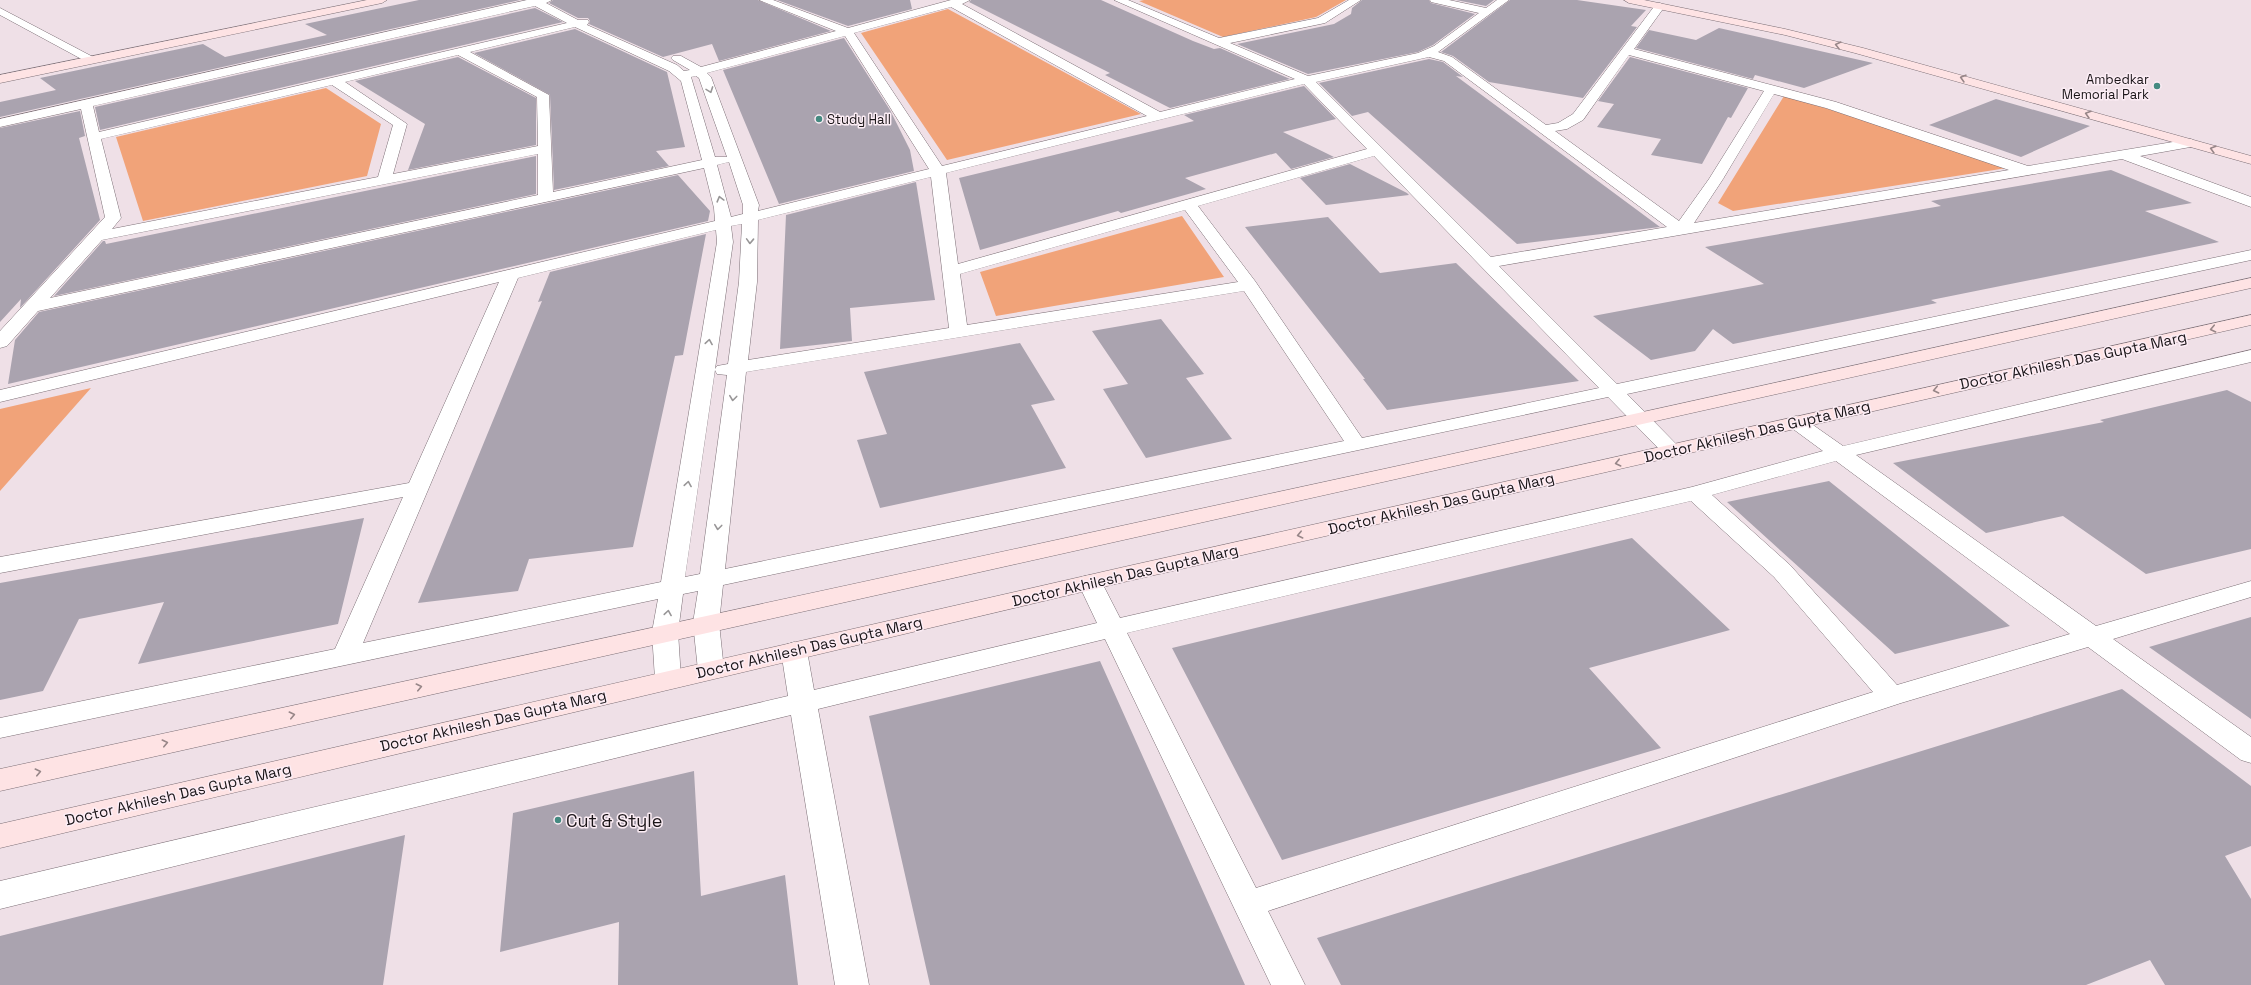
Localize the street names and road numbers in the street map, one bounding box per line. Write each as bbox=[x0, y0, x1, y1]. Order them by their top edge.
street label: Doctor Akhilesh Das Gupta Marg bbox=[1958, 327, 2188, 393]
street label: Doctor Akhilesh Das Gupta Marg bbox=[1642, 396, 1872, 466]
street label: Doctor Akhilesh Das Gupta Marg bbox=[1326, 468, 1556, 538]
street label: Doctor Akhilesh Das Gupta Marg bbox=[1010, 540, 1240, 610]
street label: Doctor Akhilesh Das Gupta Marg bbox=[694, 612, 924, 682]
street label: Doctor Akhilesh Das Gupta Marg bbox=[378, 685, 608, 755]
street label: Doctor Akhilesh Das Gupta Marg bbox=[63, 759, 293, 829]

